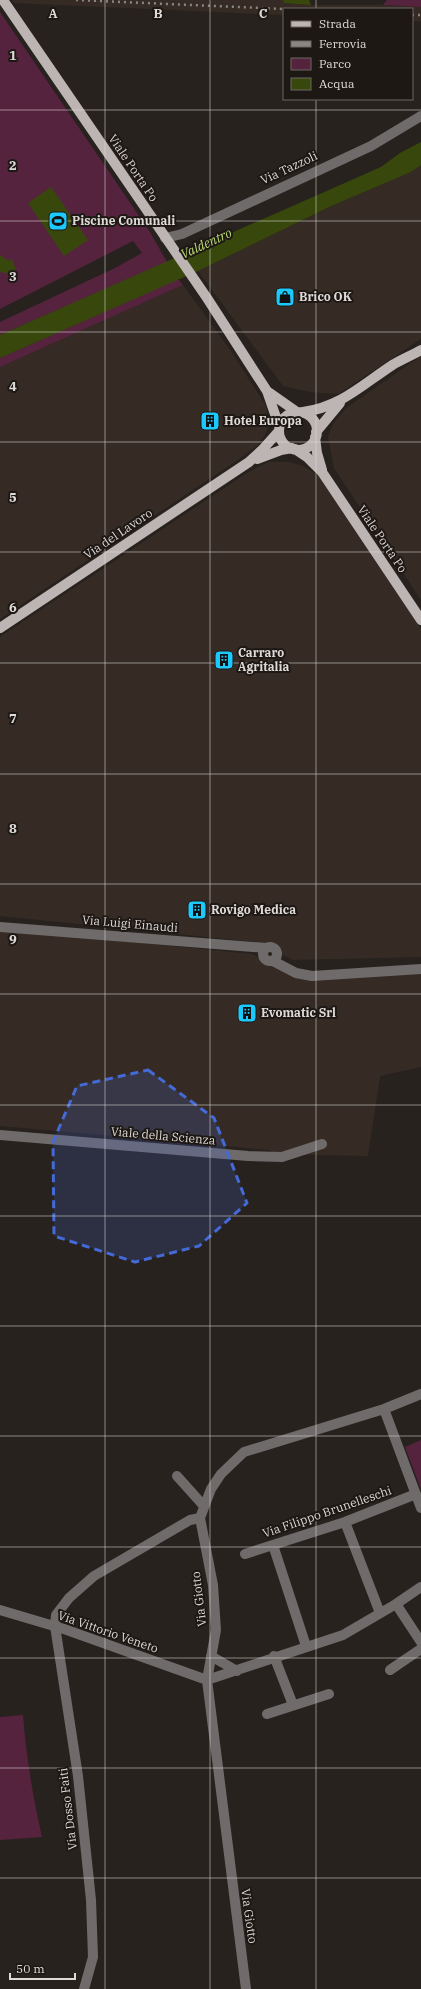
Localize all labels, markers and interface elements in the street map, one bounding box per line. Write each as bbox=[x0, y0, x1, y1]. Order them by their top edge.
text: A bbox=[48, 5, 58, 22]
text: B bbox=[153, 5, 163, 22]
text: C bbox=[259, 5, 268, 22]
legend bbox=[283, 8, 413, 100]
text: Strada bbox=[319, 16, 356, 31]
text: Ferrovia bbox=[319, 36, 367, 51]
text: 1 bbox=[9, 47, 17, 64]
text: Parco bbox=[319, 56, 351, 71]
text: Acqua bbox=[319, 76, 355, 91]
street label: Viale Porta Po bbox=[105, 131, 162, 204]
street label: Via Tazzoli bbox=[258, 148, 320, 187]
text: 2 bbox=[9, 157, 17, 174]
sports icon: Piscine Comunali bbox=[47, 210, 69, 232]
place label: Piscine Comunali bbox=[72, 213, 175, 228]
water label: Valdentro bbox=[178, 224, 235, 263]
text: 3 bbox=[9, 268, 17, 285]
shop icon: Brico OK bbox=[274, 286, 296, 308]
place label: Brico OK bbox=[299, 289, 353, 304]
text: 4 bbox=[9, 378, 17, 395]
building icon: Hotel Europa bbox=[199, 410, 221, 432]
place label: Hotel Europa bbox=[224, 413, 302, 428]
text: 5 bbox=[9, 489, 17, 506]
street label: Viale Porta Po bbox=[354, 502, 411, 575]
street label: Via del Lavoro bbox=[81, 505, 155, 562]
text: 6 bbox=[9, 599, 17, 616]
place label: Carraro Agritalia bbox=[238, 645, 290, 674]
building icon: Carraro Agritalia bbox=[213, 649, 235, 671]
text: 7 bbox=[9, 710, 17, 727]
text: 8 bbox=[9, 820, 17, 837]
building icon: Rovigo Medica bbox=[186, 899, 208, 921]
place label: Rovigo Medica bbox=[211, 902, 296, 917]
street label: Via Luigi Einaudi bbox=[81, 912, 179, 935]
text: 9 bbox=[9, 931, 17, 948]
building icon: Evomatic Srl bbox=[236, 1002, 258, 1024]
place label: Evomatic Srl bbox=[261, 1005, 336, 1020]
street label: Viale della Scienza bbox=[110, 1123, 216, 1148]
street label: Via Filippo Brunelleschi bbox=[260, 1482, 394, 1541]
street label: Via Giotto bbox=[188, 1571, 209, 1627]
street label: Via Vittorio Veneto bbox=[56, 1607, 160, 1656]
street label: Via Dosso Faiti bbox=[55, 1767, 80, 1851]
street label: Via Giotto bbox=[238, 1888, 261, 1945]
scale bar bbox=[10, 1955, 75, 1981]
text: 50 m bbox=[16, 1961, 45, 1976]

